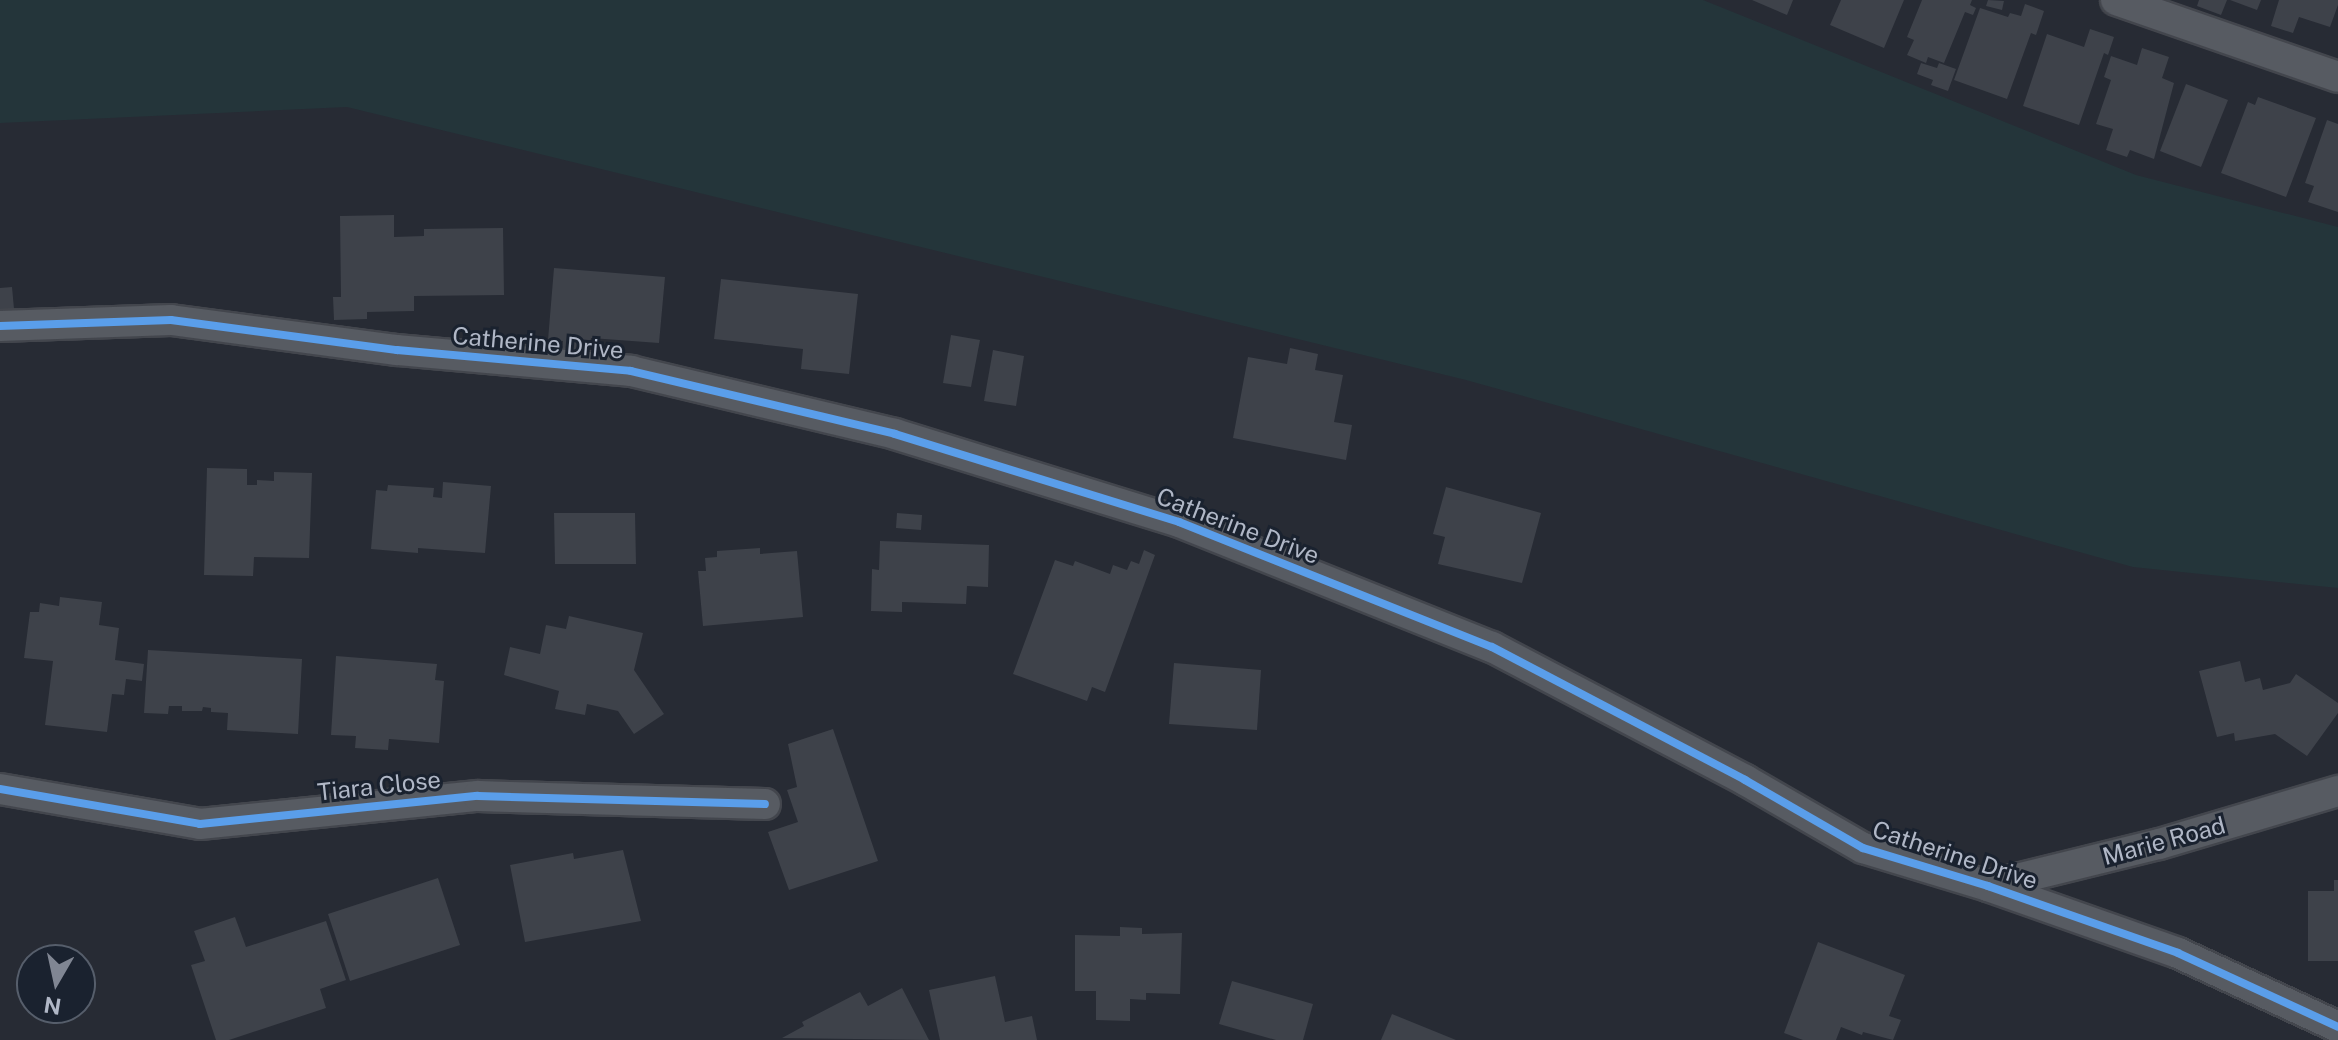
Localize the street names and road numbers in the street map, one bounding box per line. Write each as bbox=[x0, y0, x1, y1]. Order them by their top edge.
street label: Catherine Drive bbox=[451, 321, 625, 365]
street label: Catherine Drive bbox=[1153, 482, 1323, 570]
street label: Tiara Close bbox=[316, 765, 442, 807]
street label: Marie Road bbox=[2099, 811, 2229, 871]
street label: Catherine Drive bbox=[1869, 815, 2041, 895]

